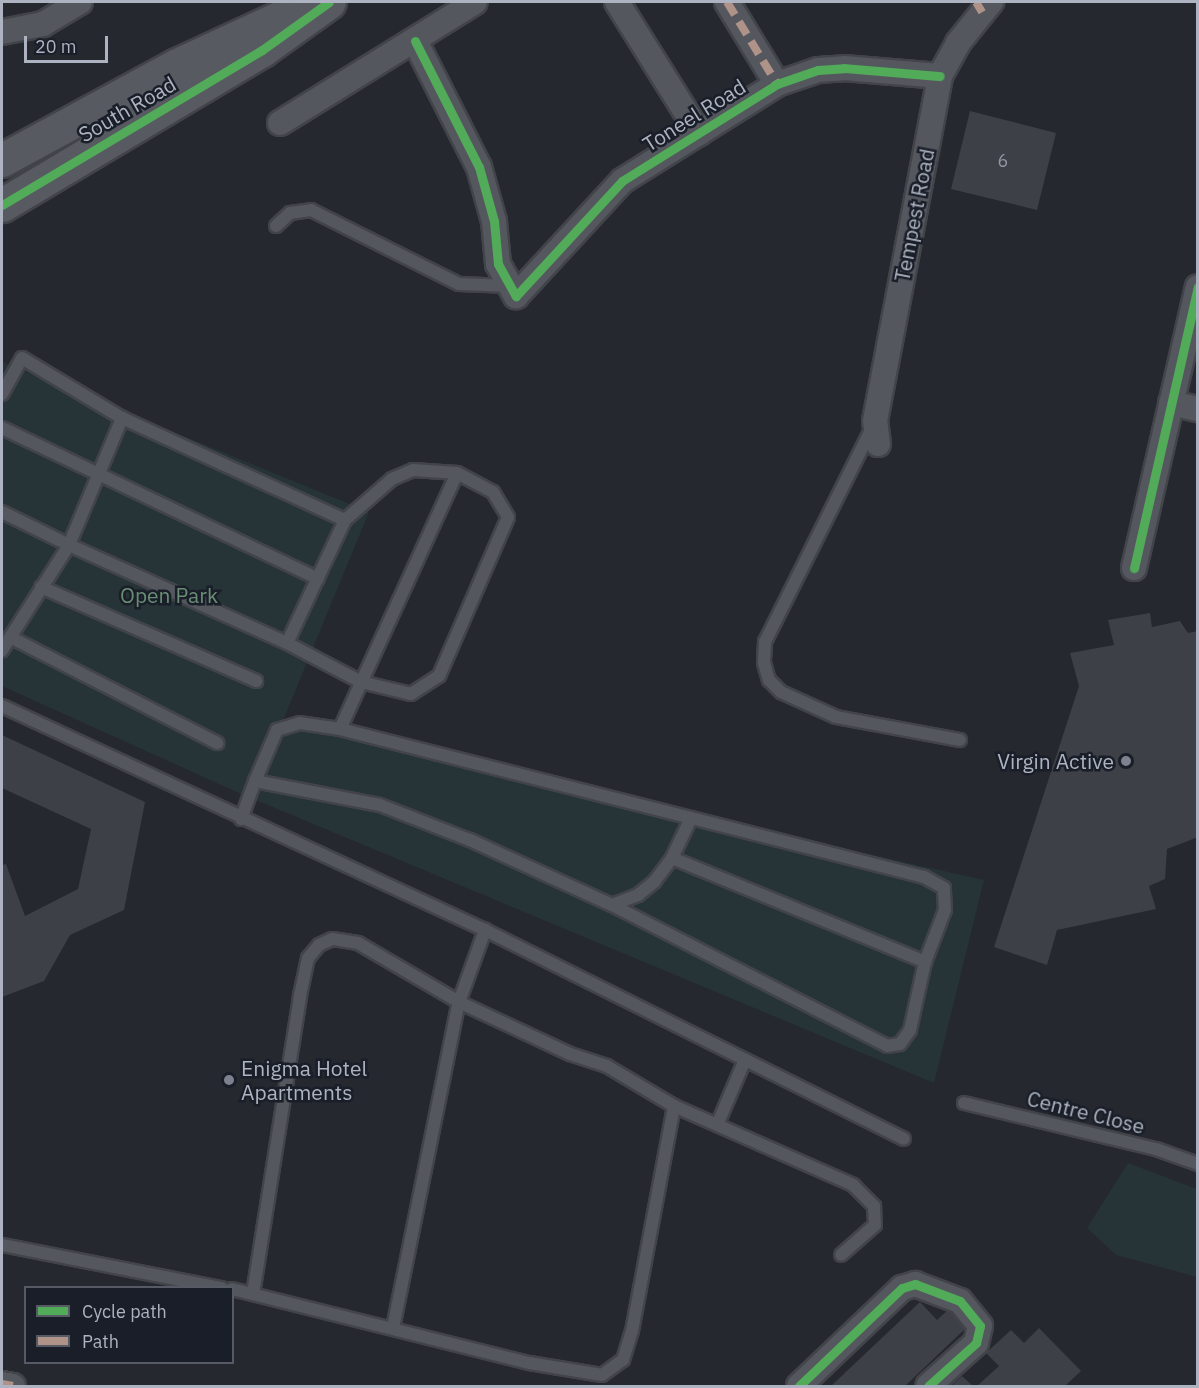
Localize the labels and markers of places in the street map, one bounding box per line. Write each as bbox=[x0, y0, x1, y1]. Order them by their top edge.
place label: Virgin Active bbox=[997, 748, 1114, 774]
marker: Virgin Active bbox=[1119, 754, 1133, 768]
place label: Enigma Hotel Apartments bbox=[241, 1055, 367, 1105]
marker: Enigma Hotel Apartments bbox=[222, 1073, 236, 1087]

